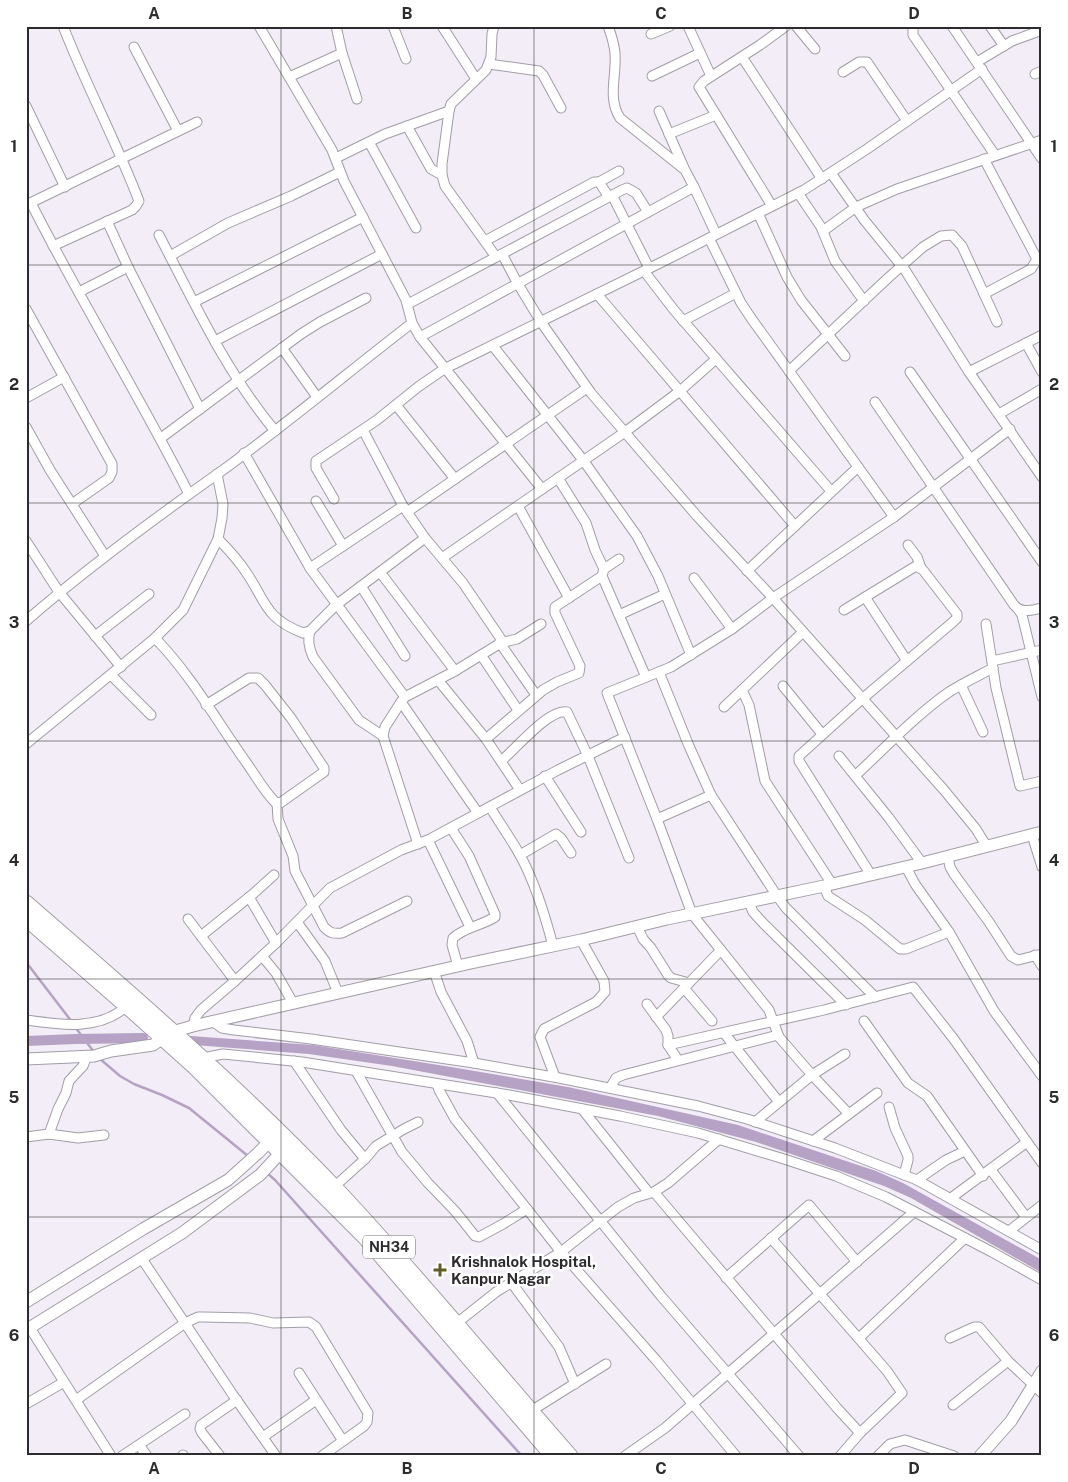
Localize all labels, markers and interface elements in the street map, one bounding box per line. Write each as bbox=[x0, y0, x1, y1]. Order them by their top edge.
text: A bbox=[148, 4, 160, 23]
text: B bbox=[402, 4, 413, 23]
text: C bbox=[655, 4, 667, 23]
text: D bbox=[908, 4, 920, 23]
text: 1 bbox=[11, 137, 17, 156]
text: 1 bbox=[1051, 137, 1057, 156]
text: 2 bbox=[9, 375, 19, 394]
text: 2 bbox=[1049, 375, 1059, 394]
text: 3 bbox=[9, 613, 19, 632]
text: 3 bbox=[1049, 613, 1059, 632]
text: 4 bbox=[9, 851, 20, 870]
text: 4 bbox=[1049, 851, 1060, 870]
text: 5 bbox=[9, 1088, 20, 1107]
text: 5 bbox=[1049, 1088, 1060, 1107]
road number: NH34 bbox=[363, 1236, 415, 1258]
place label: Krishnalok Hospital, Kanpur Nagar bbox=[451, 1253, 596, 1287]
marker: Krishnalok Hospital, Kanpur Nagar bbox=[433, 1263, 447, 1277]
text: 6 bbox=[9, 1326, 19, 1345]
text: 6 bbox=[1049, 1326, 1059, 1345]
text: A bbox=[148, 1459, 160, 1478]
text: B bbox=[402, 1459, 413, 1478]
text: C bbox=[655, 1459, 667, 1478]
text: D bbox=[908, 1459, 920, 1478]

